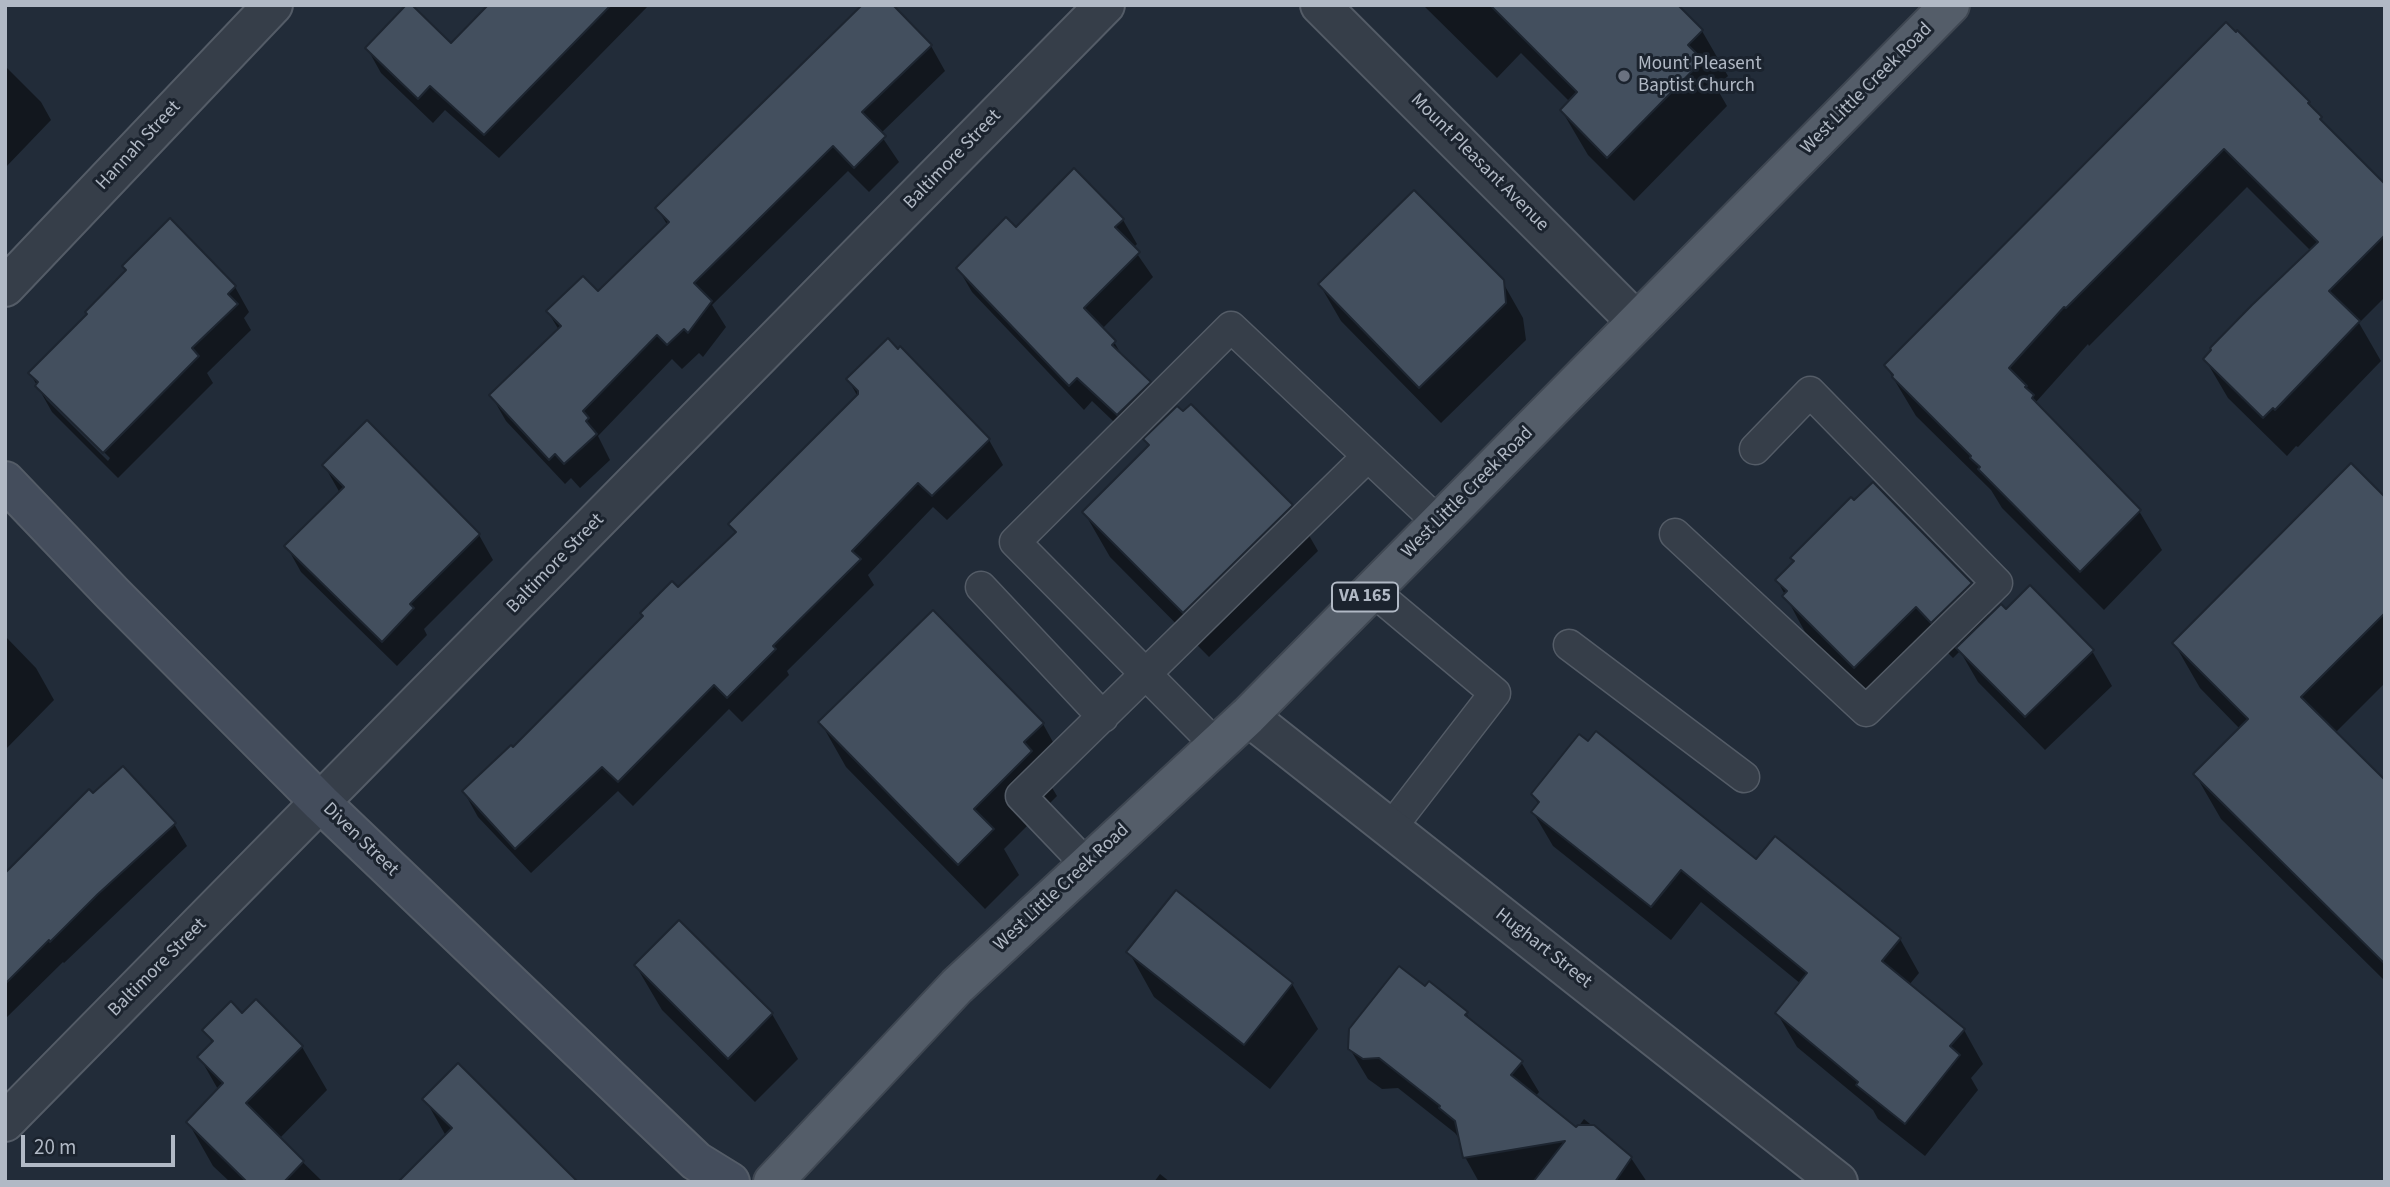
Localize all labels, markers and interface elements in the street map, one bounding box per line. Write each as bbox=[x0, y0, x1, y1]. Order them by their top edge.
street label: West Little Creek Road bbox=[1796, 18, 1938, 160]
place label: Mount Pleasent Baptist Church bbox=[1638, 54, 1762, 98]
marker: Mount Pleasent Baptist Church bbox=[1616, 68, 1632, 84]
street label: Mount Pleasant Avenue bbox=[1405, 89, 1553, 237]
street label: Hannah Street bbox=[92, 97, 186, 195]
street label: Baltimore Street bbox=[900, 105, 1006, 215]
street label: West Little Creek Road bbox=[1397, 422, 1539, 564]
street label: Baltimore Street bbox=[503, 509, 609, 619]
road number: VA 165 bbox=[1332, 582, 1398, 612]
street label: Diven Street bbox=[317, 798, 403, 882]
street label: West Little Creek Road bbox=[990, 819, 1134, 957]
street label: Hughart Street bbox=[1490, 904, 1596, 994]
street label: Baltimore Street bbox=[104, 914, 212, 1022]
scale bar bbox=[24, 1120, 178, 1164]
text: 20 m bbox=[34, 1132, 76, 1162]

